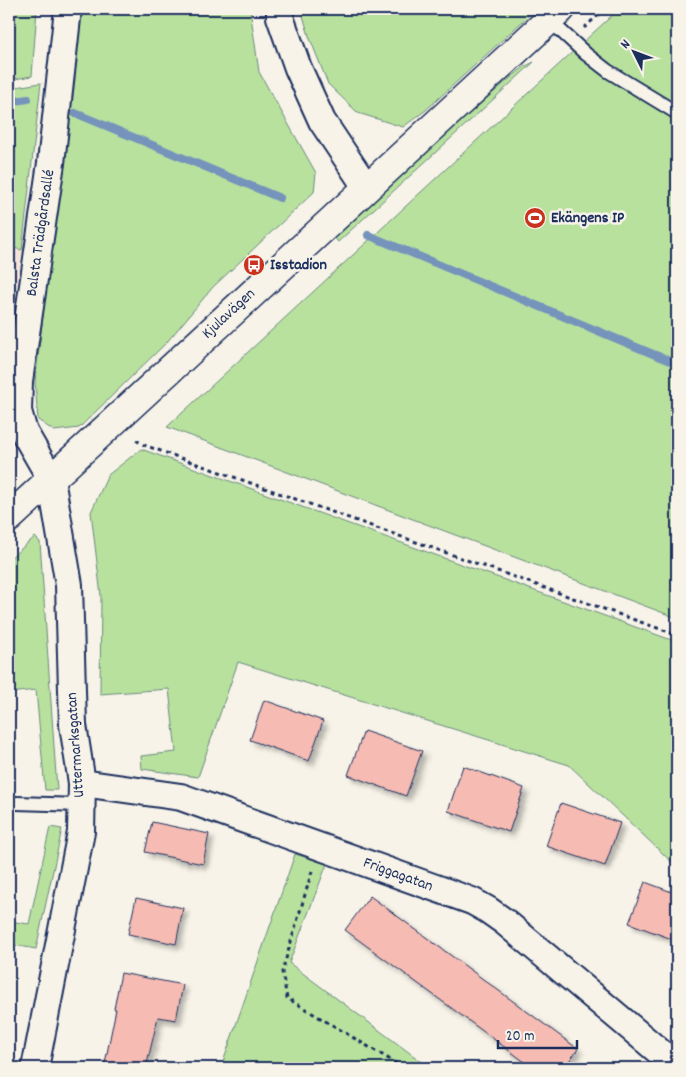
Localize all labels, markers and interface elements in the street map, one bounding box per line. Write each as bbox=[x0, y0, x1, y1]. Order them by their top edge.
north arrow bbox=[608, 28, 658, 78]
text: N bbox=[616, 35, 636, 54]
street label: Balsta Trädgårdsallé bbox=[21, 168, 61, 298]
sports icon: Ekängens IP bbox=[523, 206, 547, 230]
place label: Ekängens IP bbox=[551, 207, 625, 230]
bus stop icon: Isstadion bbox=[242, 253, 266, 277]
place label: Isstadion bbox=[270, 254, 327, 277]
street label: Kjulavägen bbox=[197, 283, 261, 345]
street label: Uttermarksgatan bbox=[61, 692, 91, 798]
street label: Friggagatan bbox=[360, 852, 436, 898]
scale bar bbox=[498, 1017, 577, 1049]
text: 20 m bbox=[506, 1026, 534, 1048]

